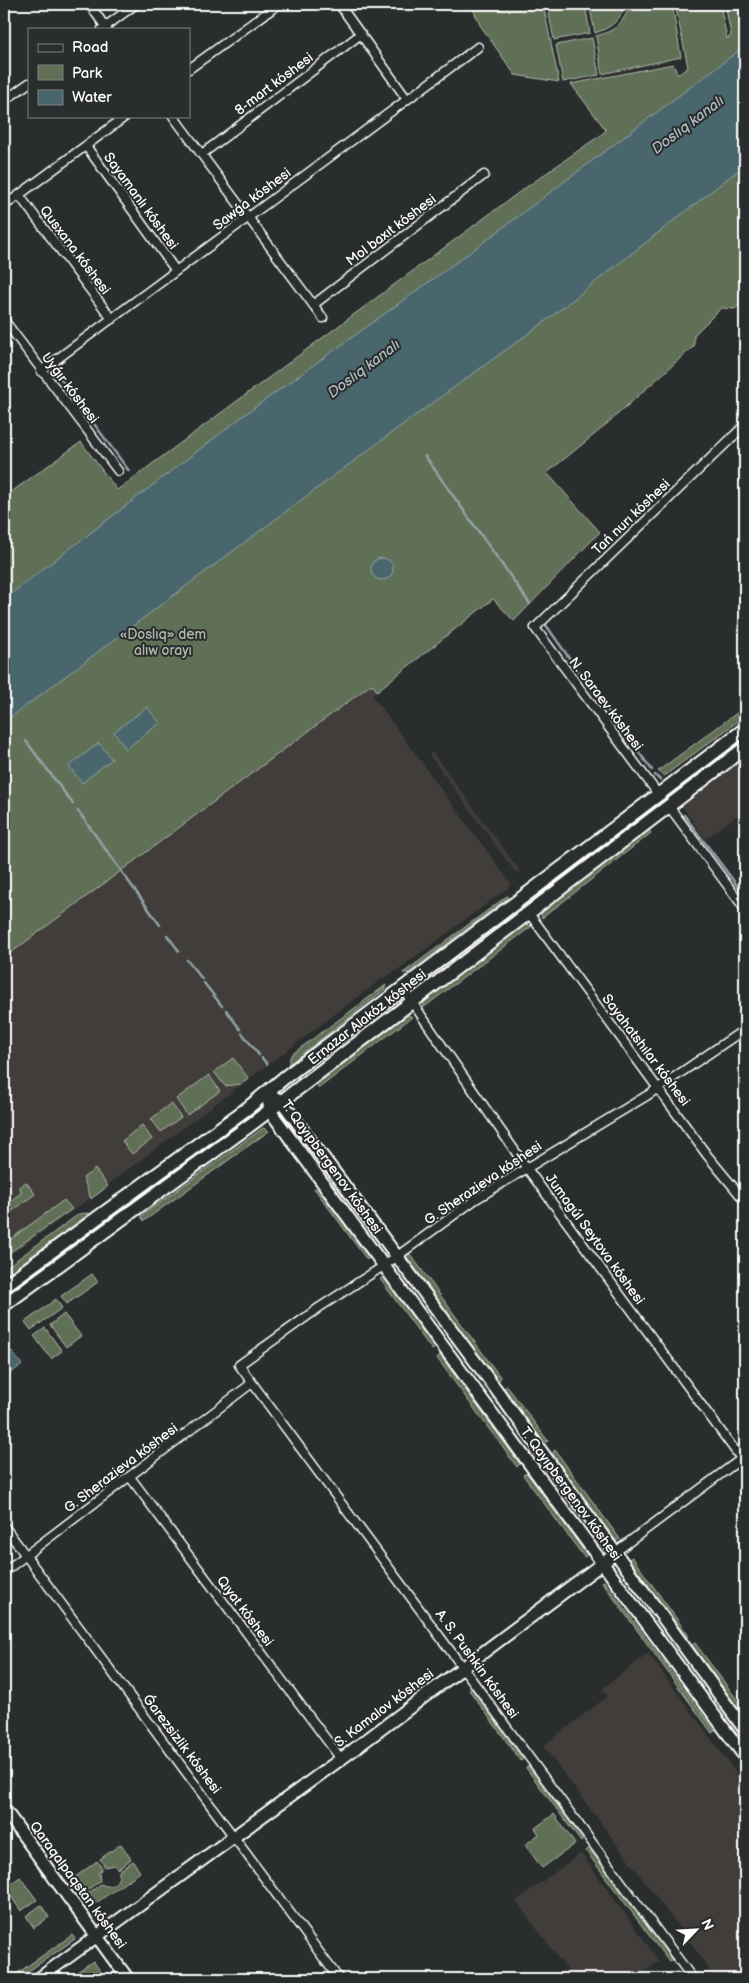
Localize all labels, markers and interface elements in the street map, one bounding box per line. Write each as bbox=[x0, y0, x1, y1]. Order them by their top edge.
legend bbox=[28, 28, 190, 118]
text: Road bbox=[72, 38, 108, 57]
street label: 8-mart kóshesi bbox=[231, 49, 317, 119]
text: Park bbox=[72, 64, 103, 83]
text: Water bbox=[72, 88, 112, 107]
water label: Doslıq kanalı bbox=[648, 91, 729, 159]
street label: Sayamanlı kóshesi bbox=[100, 149, 182, 253]
street label: Sawǵa kóshesi bbox=[210, 164, 294, 234]
street label: Mol baxıt kóshesi bbox=[343, 191, 439, 269]
street label: Qusxana kóshesi bbox=[36, 202, 114, 298]
water label: Doslıq kanalı bbox=[324, 335, 405, 403]
street label: Uyǵır kóshesi bbox=[38, 349, 102, 427]
street label: Tań nurı kóshesi bbox=[588, 476, 674, 558]
park label: «Doslıq» dem alıw orayı bbox=[120, 626, 206, 659]
street label: N. Saraev kóshesi bbox=[565, 654, 647, 754]
street label: Ernazar Alakóz kóshesi bbox=[304, 965, 430, 1069]
street label: Sayahatshılar kóshesi bbox=[598, 991, 694, 1109]
street label: T. Qayıpbergenov kóshesi bbox=[278, 1097, 386, 1237]
street label: G. Sherazieva kóshesi bbox=[421, 1137, 545, 1229]
street label: Jumagúl Seytova kóshesi bbox=[542, 1170, 648, 1308]
street label: G. Sherazieva kóshesi bbox=[61, 1420, 181, 1516]
street label: T. Qayıpbergenov kóshesi bbox=[517, 1424, 625, 1564]
street label: Qıyat kóshesi bbox=[213, 1572, 277, 1650]
street label: A. S. Pushkin kóshesi bbox=[432, 1606, 522, 1722]
street label: S. Kamalov kóshesi bbox=[331, 1665, 437, 1751]
street label: Ǵarezsizlik kóshesi bbox=[139, 1690, 226, 1797]
street label: Qaraqalpaqstan kóshesi bbox=[26, 1818, 130, 1952]
north arrow bbox=[672, 1906, 722, 1956]
text: N bbox=[697, 1916, 717, 1933]

